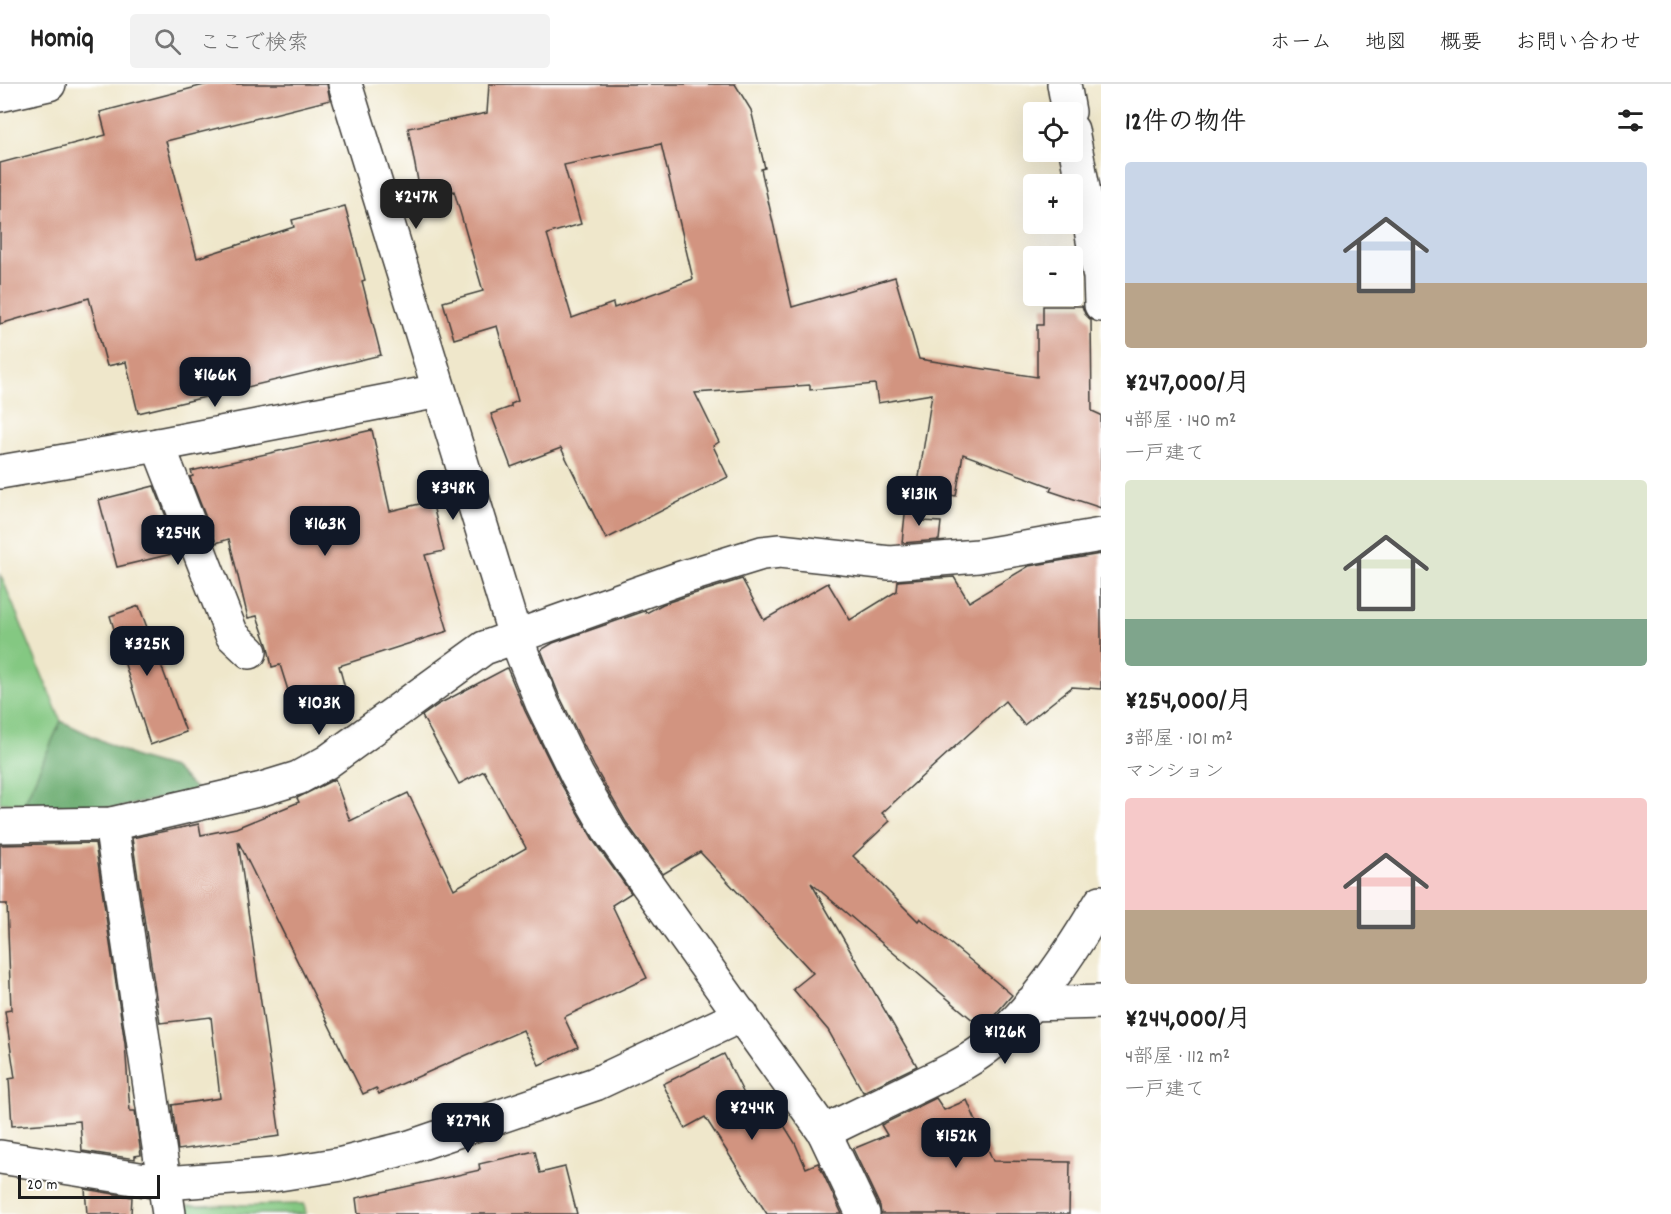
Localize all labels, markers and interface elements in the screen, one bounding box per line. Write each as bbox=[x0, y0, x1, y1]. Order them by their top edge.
search box bbox=[130, 14, 550, 68]
text: Homiq bbox=[30, 21, 94, 61]
icon: search bbox=[151, 25, 184, 58]
text: ここで検索 bbox=[199, 29, 309, 60]
text: ホーム bbox=[1270, 29, 1332, 59]
text: 地図 bbox=[1365, 29, 1407, 59]
text: 概要 bbox=[1440, 29, 1482, 59]
text: お問い合わせ bbox=[1515, 29, 1641, 59]
map controls bbox=[1023, 102, 1083, 306]
button: locate bbox=[1023, 102, 1083, 162]
icon: filters bbox=[1614, 104, 1647, 137]
text: 12件の物件 bbox=[1125, 105, 1246, 142]
button: + bbox=[1023, 174, 1083, 234]
pin: ¥247K bbox=[374, 179, 458, 230]
text: ¥247K bbox=[394, 184, 438, 212]
icon: home bbox=[1332, 201, 1440, 309]
button: − bbox=[1023, 246, 1083, 306]
pin: ¥166K bbox=[173, 357, 257, 408]
text: ¥166K bbox=[194, 362, 236, 390]
text: ¥247,000/月 bbox=[1125, 366, 1251, 403]
text: 4部屋 · 140 m² bbox=[1125, 408, 1236, 436]
text: 一戸建て bbox=[1125, 441, 1205, 469]
pin: ¥348K bbox=[411, 470, 495, 521]
text: ¥348K bbox=[431, 475, 475, 503]
pin: ¥131K bbox=[877, 476, 961, 527]
text: ¥131K bbox=[901, 481, 937, 509]
pin: ¥163K bbox=[283, 506, 367, 557]
text: ¥163K bbox=[304, 511, 346, 539]
pin: ¥254K bbox=[136, 515, 220, 566]
icon: home bbox=[1332, 519, 1440, 627]
text: ¥254K bbox=[155, 520, 201, 548]
pin: ¥325K bbox=[105, 626, 189, 677]
text: ¥325K bbox=[124, 631, 170, 659]
text: ¥254,000/月 bbox=[1125, 684, 1253, 721]
pin: ¥103K bbox=[277, 685, 361, 736]
text: ¥103K bbox=[297, 690, 341, 718]
text: 3部屋 · 101 m² bbox=[1125, 726, 1233, 754]
text: マンション bbox=[1125, 759, 1224, 787]
icon: home bbox=[1332, 837, 1440, 945]
text: ¥244,000/月 bbox=[1125, 1002, 1251, 1039]
pin: ¥126K bbox=[963, 1014, 1047, 1065]
text: ¥126K bbox=[984, 1019, 1026, 1047]
text: 4部屋 · 112 m² bbox=[1125, 1044, 1230, 1072]
text: 一戸建て bbox=[1125, 1077, 1205, 1105]
pin: ¥244K bbox=[710, 1090, 794, 1141]
text: ¥244K bbox=[730, 1095, 774, 1123]
pin: ¥279K bbox=[426, 1103, 510, 1154]
text: ¥279K bbox=[446, 1108, 490, 1136]
pin: ¥152K bbox=[914, 1118, 998, 1169]
text: ¥152K bbox=[935, 1123, 977, 1151]
scale bar bbox=[18, 1172, 160, 1200]
text: 20 m bbox=[27, 1174, 57, 1197]

